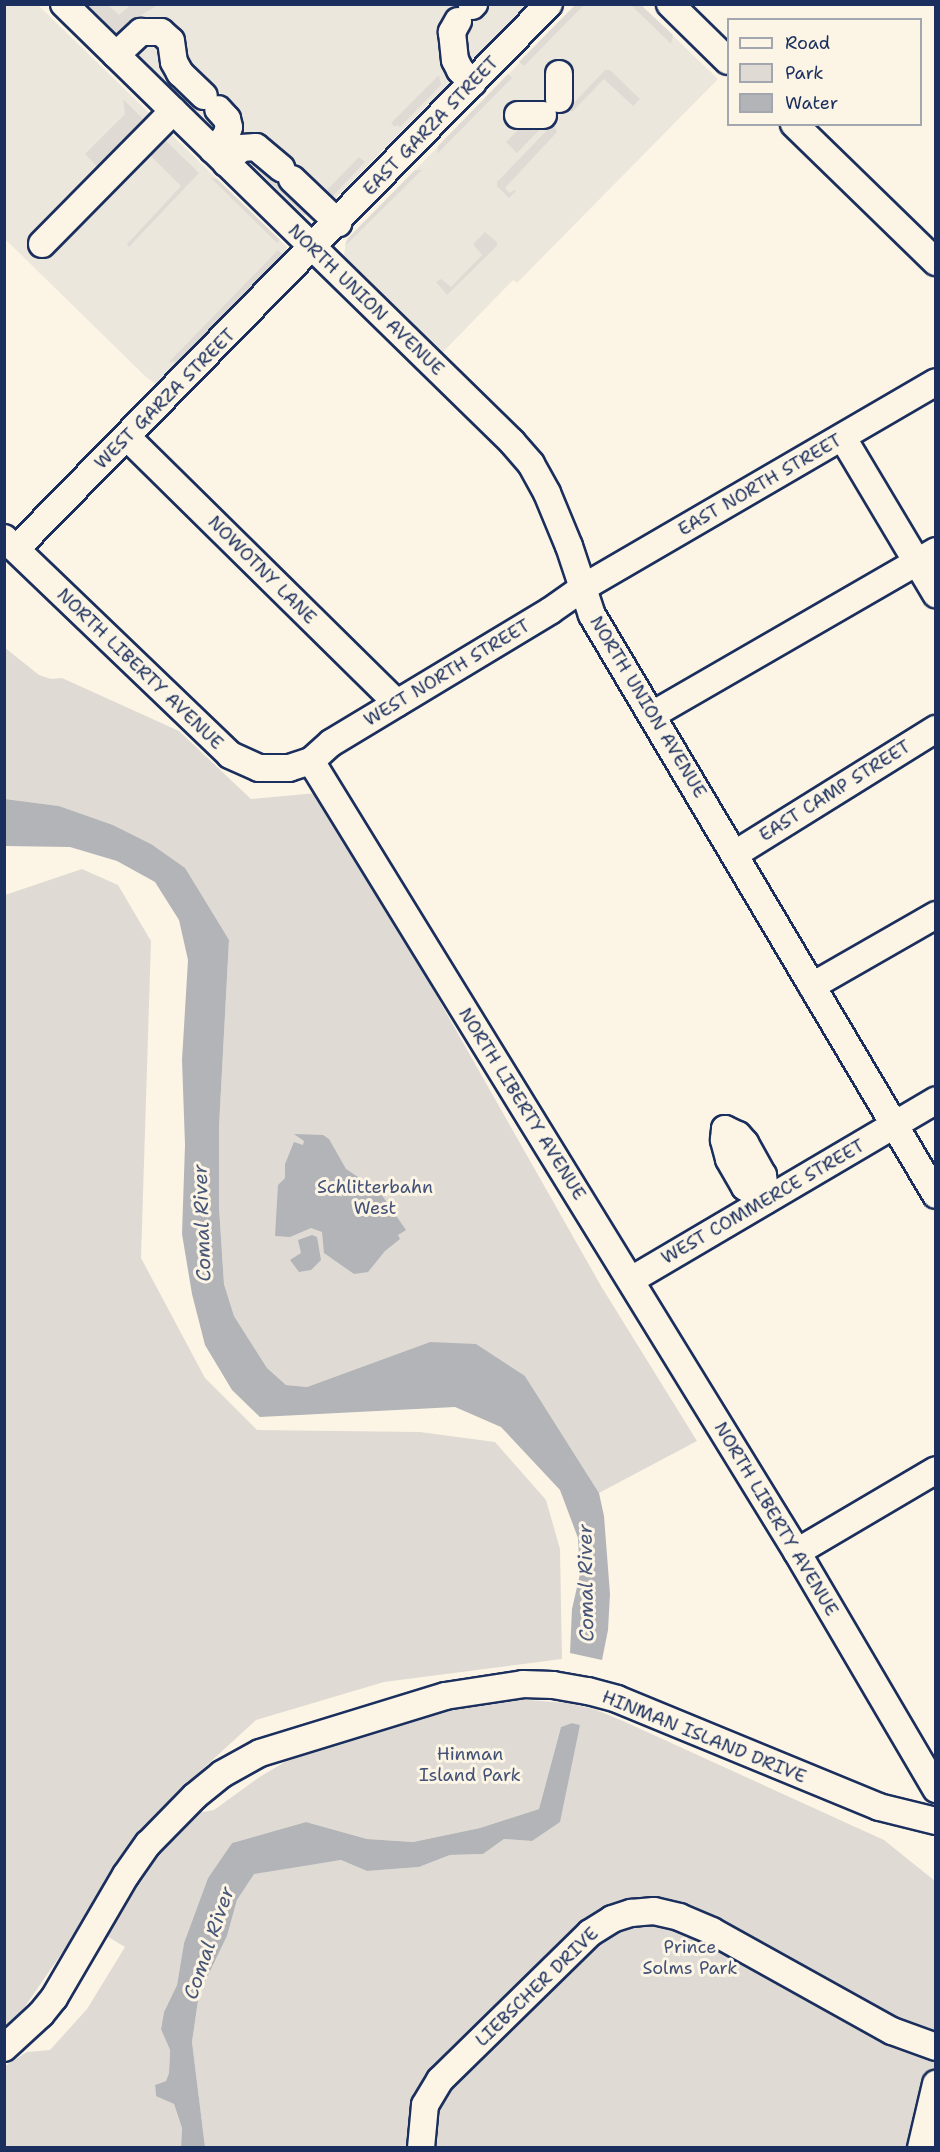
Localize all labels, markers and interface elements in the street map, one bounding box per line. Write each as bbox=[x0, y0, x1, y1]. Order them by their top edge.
legend bbox=[727, 18, 922, 126]
text: Road bbox=[785, 31, 830, 55]
street label: EAST GARZA STREET bbox=[359, 52, 503, 200]
text: Park bbox=[785, 61, 824, 85]
text: Water bbox=[785, 91, 838, 115]
street label: NORTH UNION AVENUE bbox=[284, 220, 448, 380]
street label: WEST GARZA STREET bbox=[90, 324, 240, 474]
street label: EAST NORTH STREET bbox=[674, 429, 846, 541]
street label: NOWOTNY LANE bbox=[203, 511, 321, 629]
street label: NORTH LIBERTY AVENUE bbox=[52, 584, 228, 754]
street label: NORTH UNION AVENUE bbox=[585, 612, 711, 802]
street label: WEST NORTH STREET bbox=[360, 615, 534, 731]
street label: EAST CAMP STREET bbox=[755, 736, 915, 846]
street label: NORTH LIBERTY AVENUE bbox=[454, 1004, 590, 1204]
street label: WEST COMMERCE STREET bbox=[658, 1135, 868, 1269]
water label: Comal River bbox=[188, 1164, 216, 1282]
park label: Schlitterbahn West bbox=[317, 1177, 433, 1220]
street label: NORTH LIBERTY AVENUE bbox=[709, 1418, 843, 1620]
water label: Comal River bbox=[573, 1524, 599, 1642]
street label: HINMAN ISLAND DRIVE bbox=[599, 1686, 809, 1788]
park label: Hinman Island Park bbox=[419, 1744, 521, 1786]
water label: Comal River bbox=[178, 1883, 240, 2003]
street label: LIEBSCHER DRIVE bbox=[471, 1923, 603, 2051]
park label: Prince Solms Park bbox=[642, 1937, 738, 1980]

